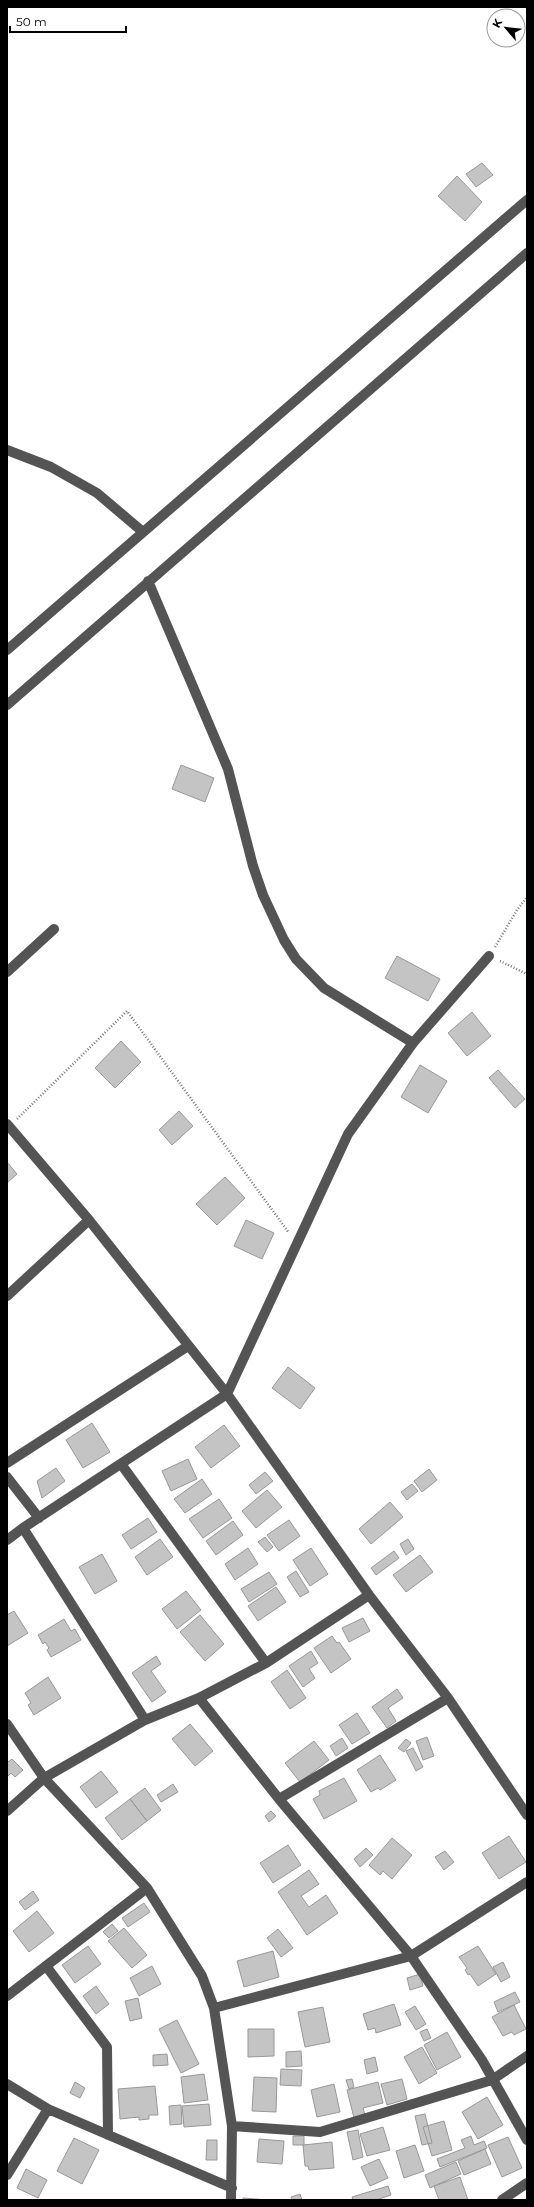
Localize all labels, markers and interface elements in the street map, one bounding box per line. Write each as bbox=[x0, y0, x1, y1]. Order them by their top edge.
scale bar bbox=[10, 8, 126, 34]
north arrow bbox=[486, 8, 526, 48]
text: 50 m bbox=[16, 14, 47, 29]
text: K bbox=[489, 16, 506, 30]

